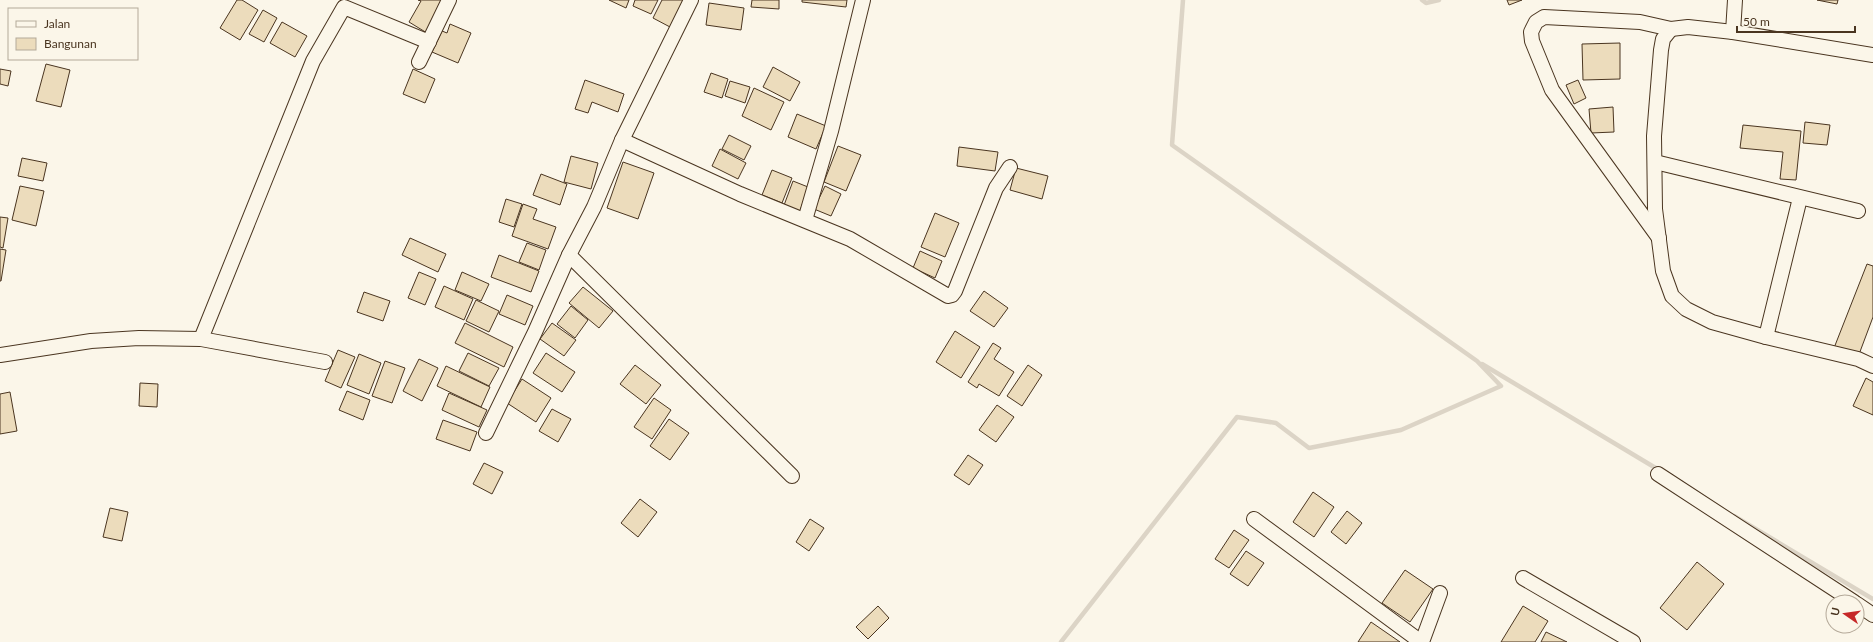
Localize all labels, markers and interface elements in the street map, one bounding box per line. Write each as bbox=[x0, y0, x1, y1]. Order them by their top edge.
legend bbox=[8, 8, 138, 60]
scale bar bbox=[1737, 8, 1855, 34]
text: 50 m bbox=[1743, 14, 1770, 29]
text: Jalan bbox=[44, 16, 70, 31]
text: Bangunan bbox=[44, 36, 97, 51]
north arrow bbox=[1825, 594, 1865, 634]
text: U bbox=[1828, 606, 1842, 617]

